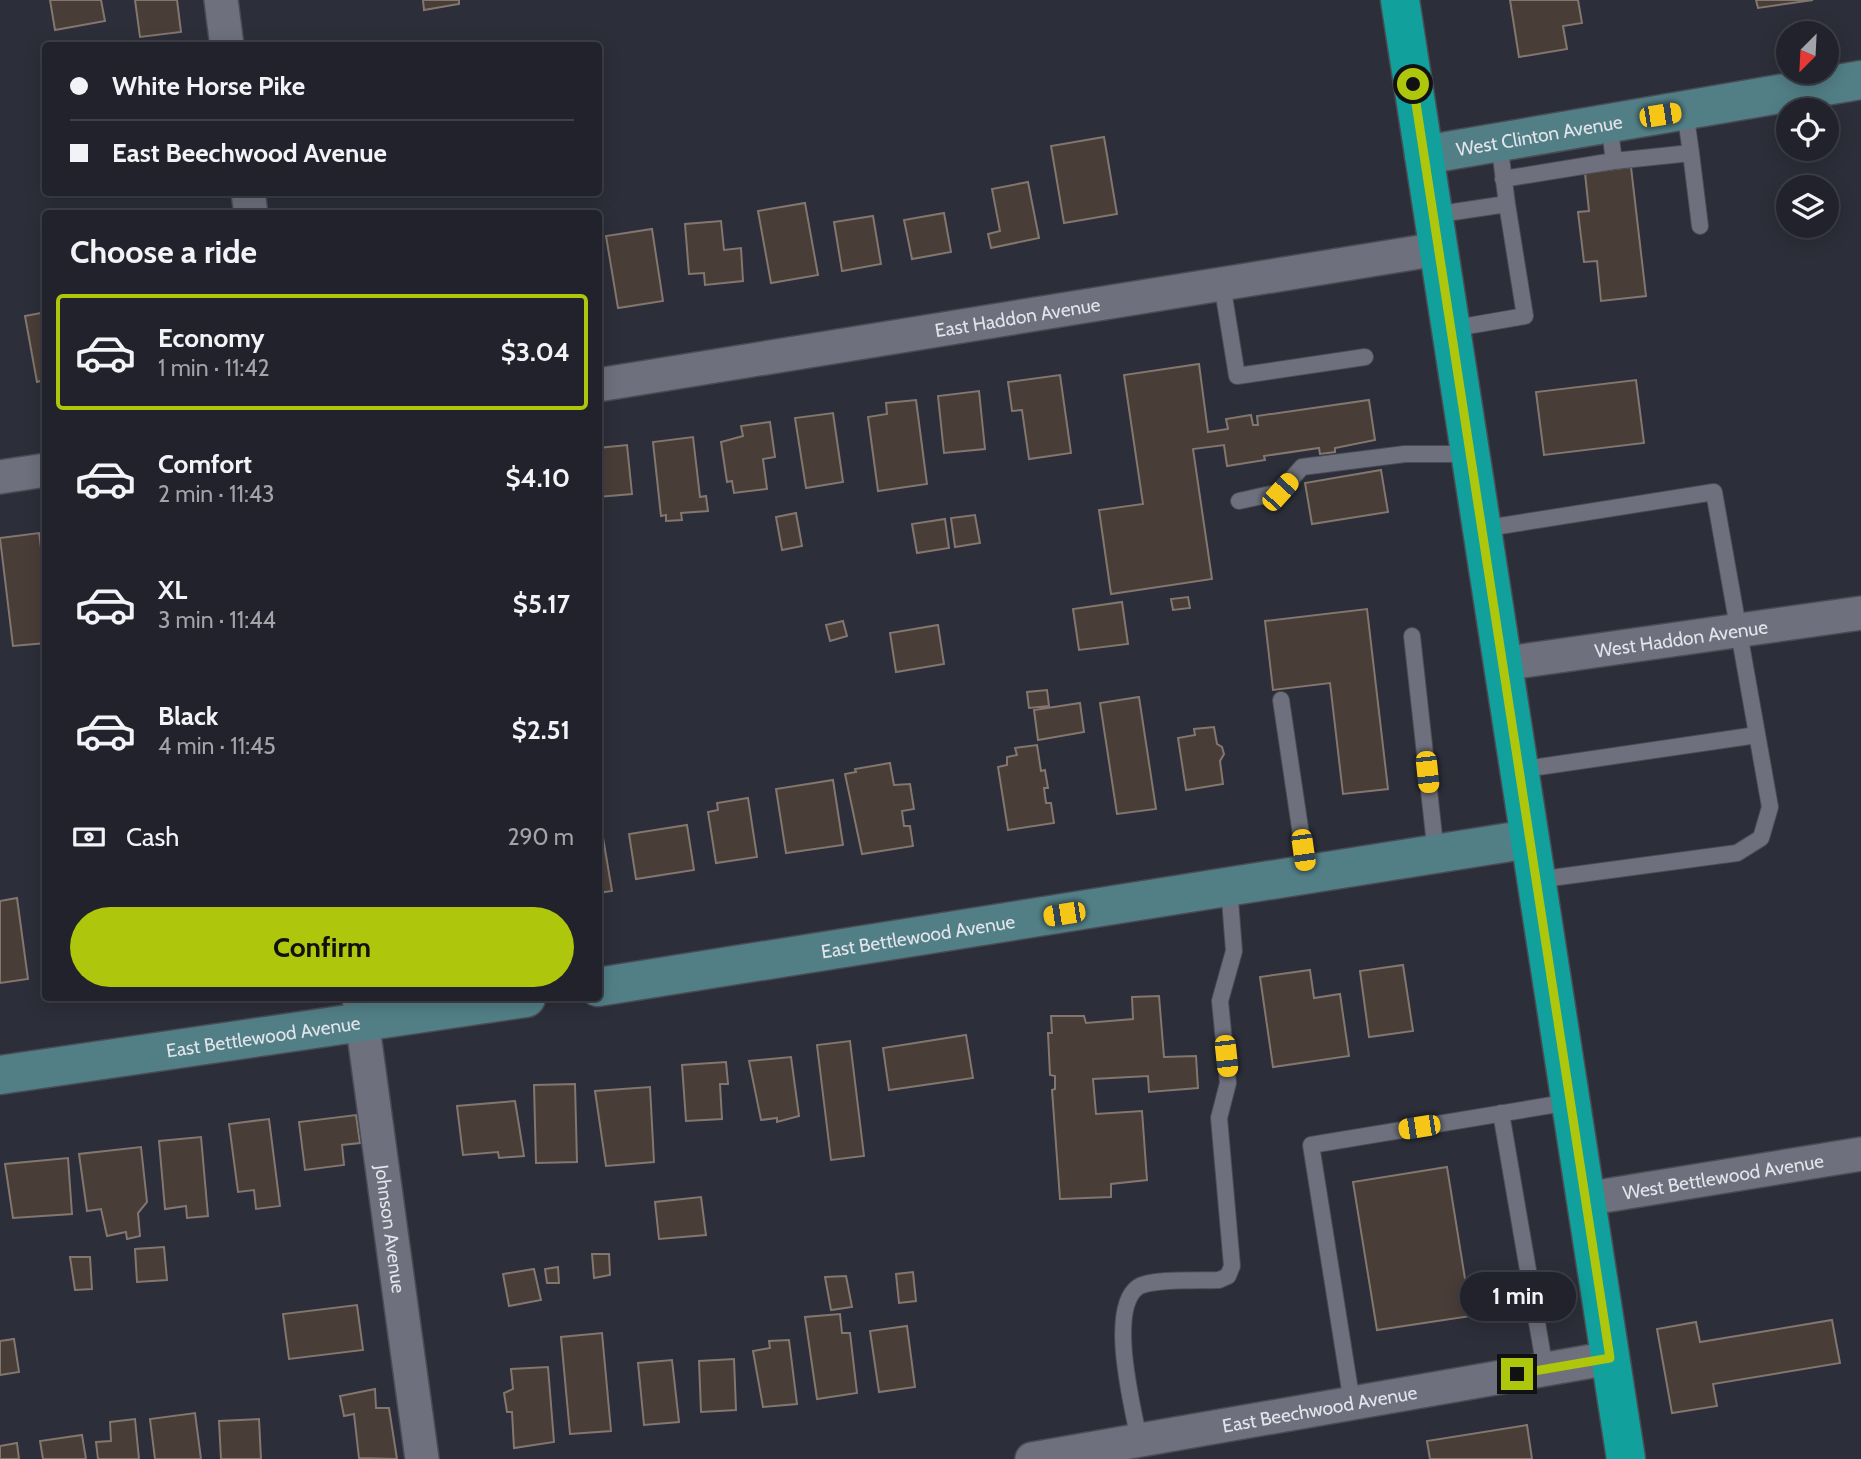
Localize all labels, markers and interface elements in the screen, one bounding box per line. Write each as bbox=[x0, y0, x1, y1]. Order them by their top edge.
north arrow bbox=[1776, 21, 1839, 84]
map controls bbox=[1776, 21, 1839, 238]
route start bbox=[1397, 68, 1429, 100]
text: White Horse Pike bbox=[112, 70, 305, 102]
button: locate bbox=[1776, 98, 1839, 161]
car bbox=[1638, 101, 1683, 129]
street label: West Clinton Avenue bbox=[1454, 110, 1624, 161]
text: East Beechwood Avenue bbox=[112, 137, 387, 169]
button: layers bbox=[1776, 175, 1839, 238]
text: Choose a ride bbox=[70, 232, 257, 271]
street label: East Haddon Avenue bbox=[933, 292, 1102, 342]
icon: car bbox=[74, 321, 137, 384]
text: Economy bbox=[158, 322, 264, 354]
text: $3.04 bbox=[501, 336, 570, 368]
text: 1 min · 11:42 bbox=[158, 354, 270, 382]
icon: car bbox=[74, 447, 137, 510]
text: Comfort bbox=[158, 448, 252, 480]
text: $4.10 bbox=[506, 462, 570, 494]
car bbox=[1259, 469, 1302, 515]
text: 2 min · 11:43 bbox=[158, 480, 274, 508]
icon: car bbox=[74, 573, 137, 636]
text: XL bbox=[158, 574, 187, 606]
text: $5.17 bbox=[513, 588, 570, 620]
text: 3 min · 11:44 bbox=[158, 606, 276, 634]
street label: West Haddon Avenue bbox=[1593, 615, 1770, 662]
icon: car bbox=[74, 699, 137, 762]
text: Black bbox=[158, 700, 218, 732]
text: $2.51 bbox=[512, 714, 570, 746]
text: 4 min · 11:45 bbox=[158, 732, 276, 760]
car bbox=[1415, 750, 1440, 794]
icon: cash bbox=[70, 818, 108, 856]
text: Cash bbox=[126, 821, 179, 853]
text: 290 m bbox=[507, 823, 574, 851]
car bbox=[1290, 828, 1317, 872]
car bbox=[1042, 900, 1087, 928]
button: Confirm bbox=[70, 907, 574, 987]
street label: East Bettlewood Avenue bbox=[819, 909, 1017, 963]
street label: East Bettlewood Avenue bbox=[165, 1011, 362, 1062]
car bbox=[1214, 1034, 1239, 1078]
car bbox=[1397, 1113, 1442, 1141]
street label: West Bettlewood Avenue bbox=[1621, 1149, 1826, 1204]
street label: Johnson Avenue bbox=[370, 1162, 411, 1295]
callout: 1 min bbox=[1459, 1272, 1575, 1322]
text: 1 min bbox=[1492, 1282, 1544, 1310]
route end bbox=[1501, 1358, 1533, 1390]
street label: East Beechwood Avenue bbox=[1220, 1380, 1419, 1437]

